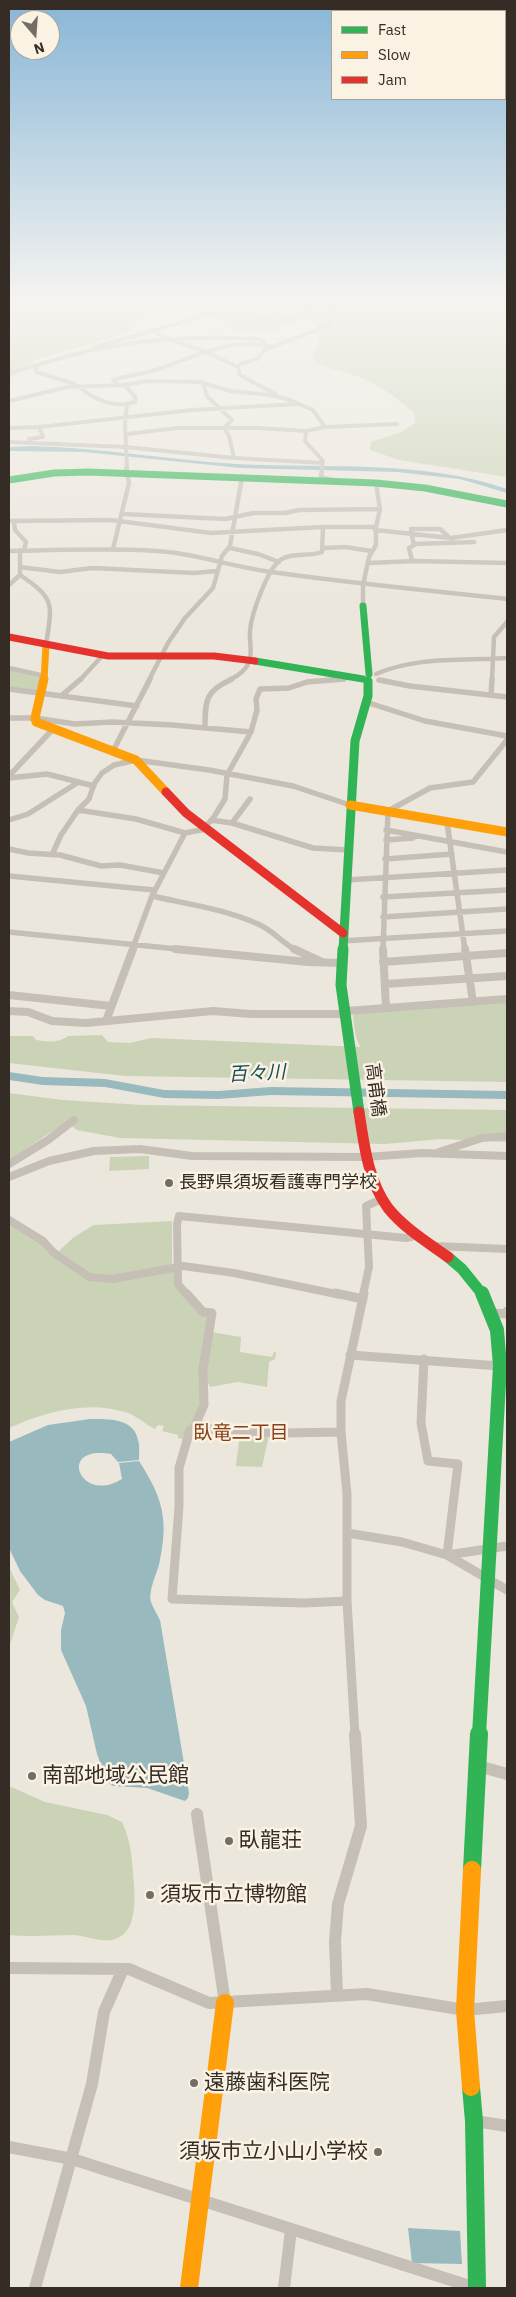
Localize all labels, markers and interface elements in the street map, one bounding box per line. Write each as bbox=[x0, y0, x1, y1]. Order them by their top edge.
north arrow bbox=[10, 10, 60, 60]
legend bbox=[331, 10, 506, 100]
text: Fast bbox=[378, 20, 406, 39]
text: N bbox=[32, 38, 47, 58]
text: Slow bbox=[378, 45, 411, 64]
text: Jam bbox=[378, 70, 407, 89]
water label: 百々川 bbox=[228, 1061, 286, 1087]
street label: 高甫橋 bbox=[361, 1062, 389, 1118]
place label: 長野県須坂看護専門学校 bbox=[179, 1172, 377, 1194]
marker: 長野県須坂看護専門学校 bbox=[163, 1177, 175, 1189]
district label: 臥竜二丁目 bbox=[194, 1423, 288, 1445]
place label: 南部地域公民館 bbox=[42, 1763, 189, 1789]
marker: 南部地域公民館 bbox=[26, 1770, 38, 1782]
place label: 臥龍荘 bbox=[239, 1828, 302, 1854]
marker: 臥龍荘 bbox=[223, 1835, 235, 1847]
place label: 須坂市立博物館 bbox=[160, 1882, 307, 1908]
marker: 須坂市立博物館 bbox=[144, 1889, 156, 1901]
place label: 遠藤歯科医院 bbox=[204, 2070, 330, 2096]
marker: 遠藤歯科医院 bbox=[188, 2077, 200, 2089]
place label: 須坂市立小山小学校 bbox=[179, 2139, 368, 2165]
marker: 須坂市立小山小学校 bbox=[372, 2146, 384, 2158]

